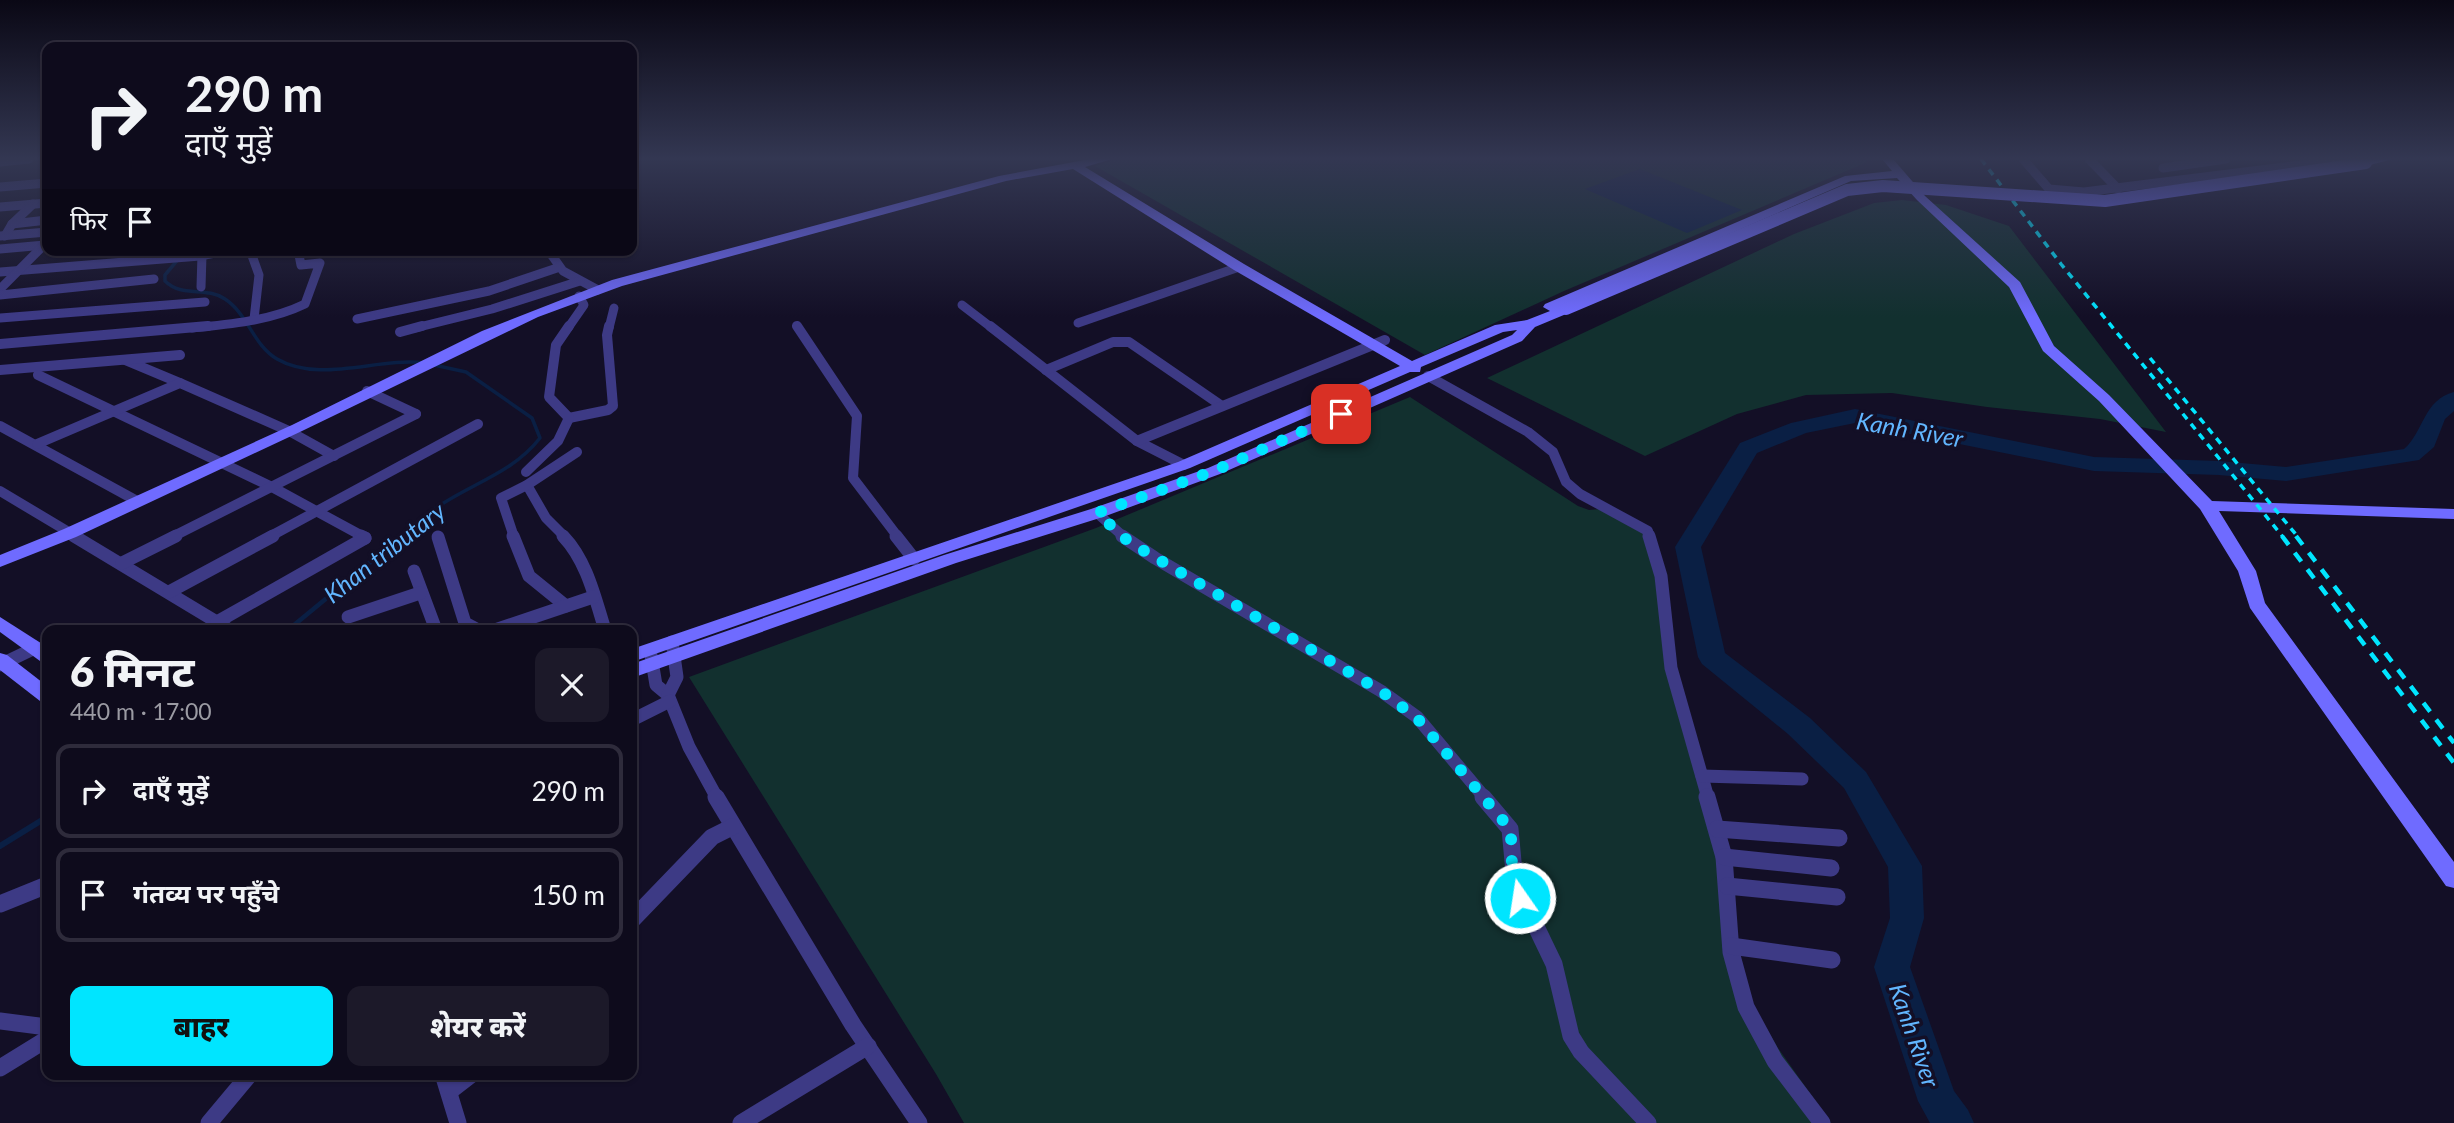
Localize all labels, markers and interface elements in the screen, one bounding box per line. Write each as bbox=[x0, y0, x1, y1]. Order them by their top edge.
text: 290 m bbox=[185, 64, 323, 122]
icon: right bbox=[70, 70, 161, 161]
text: दाएँ मुड़ें bbox=[185, 123, 272, 162]
icon: arrive bbox=[121, 203, 159, 241]
text: फिर bbox=[70, 204, 107, 236]
pin bbox=[1311, 384, 1371, 444]
icon: arrive bbox=[1322, 395, 1360, 433]
water label: Kanh River bbox=[1854, 405, 1966, 453]
water label: Khan tributary bbox=[318, 495, 451, 608]
text: 6 मिनट bbox=[70, 646, 195, 696]
button: close bbox=[535, 648, 609, 722]
text: 440 m · 17:00 bbox=[70, 697, 212, 725]
icon: right bbox=[74, 772, 112, 810]
text: दाएँ मुड़ें bbox=[133, 773, 209, 805]
text: 290 m bbox=[532, 775, 605, 807]
position arrow bbox=[1483, 861, 1557, 935]
icon: arrive bbox=[74, 876, 112, 914]
text: गंतव्य पर पहुँचे bbox=[133, 877, 279, 909]
text: 150 m bbox=[532, 879, 605, 911]
water label: Kanh River bbox=[1884, 979, 1947, 1091]
button: बाहर bbox=[70, 986, 333, 1066]
button: शेयर करें bbox=[347, 986, 609, 1066]

